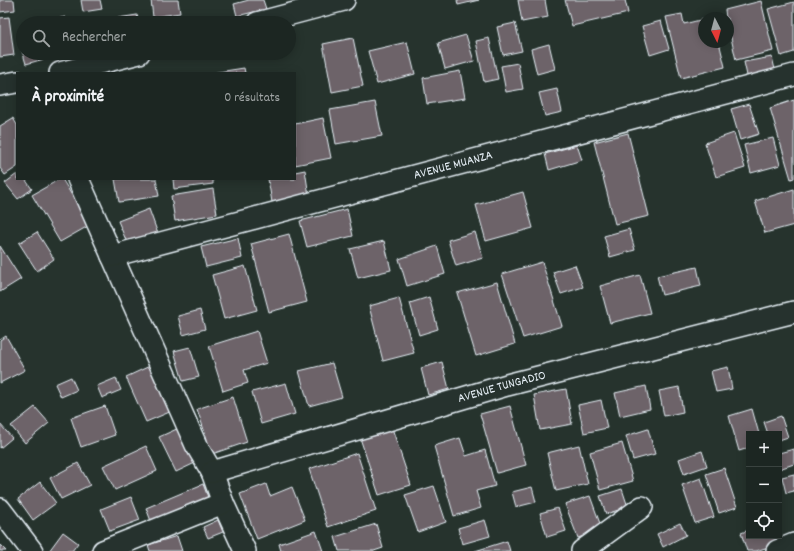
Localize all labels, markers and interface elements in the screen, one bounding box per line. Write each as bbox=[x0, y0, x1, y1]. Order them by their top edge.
north arrow bbox=[698, 12, 734, 48]
search box bbox=[16, 16, 296, 60]
icon: search bbox=[30, 27, 52, 49]
text: Rechercher bbox=[62, 27, 126, 49]
text: À proximité bbox=[32, 86, 104, 110]
text: 0 résultats bbox=[224, 89, 280, 108]
street label: AVENUE MUANZA bbox=[412, 146, 495, 185]
street label: AVENUE TUNGADIO bbox=[455, 366, 548, 409]
map controls bbox=[746, 431, 782, 539]
button: + bbox=[746, 431, 782, 467]
button: − bbox=[746, 467, 782, 503]
button: locate bbox=[746, 503, 782, 539]

